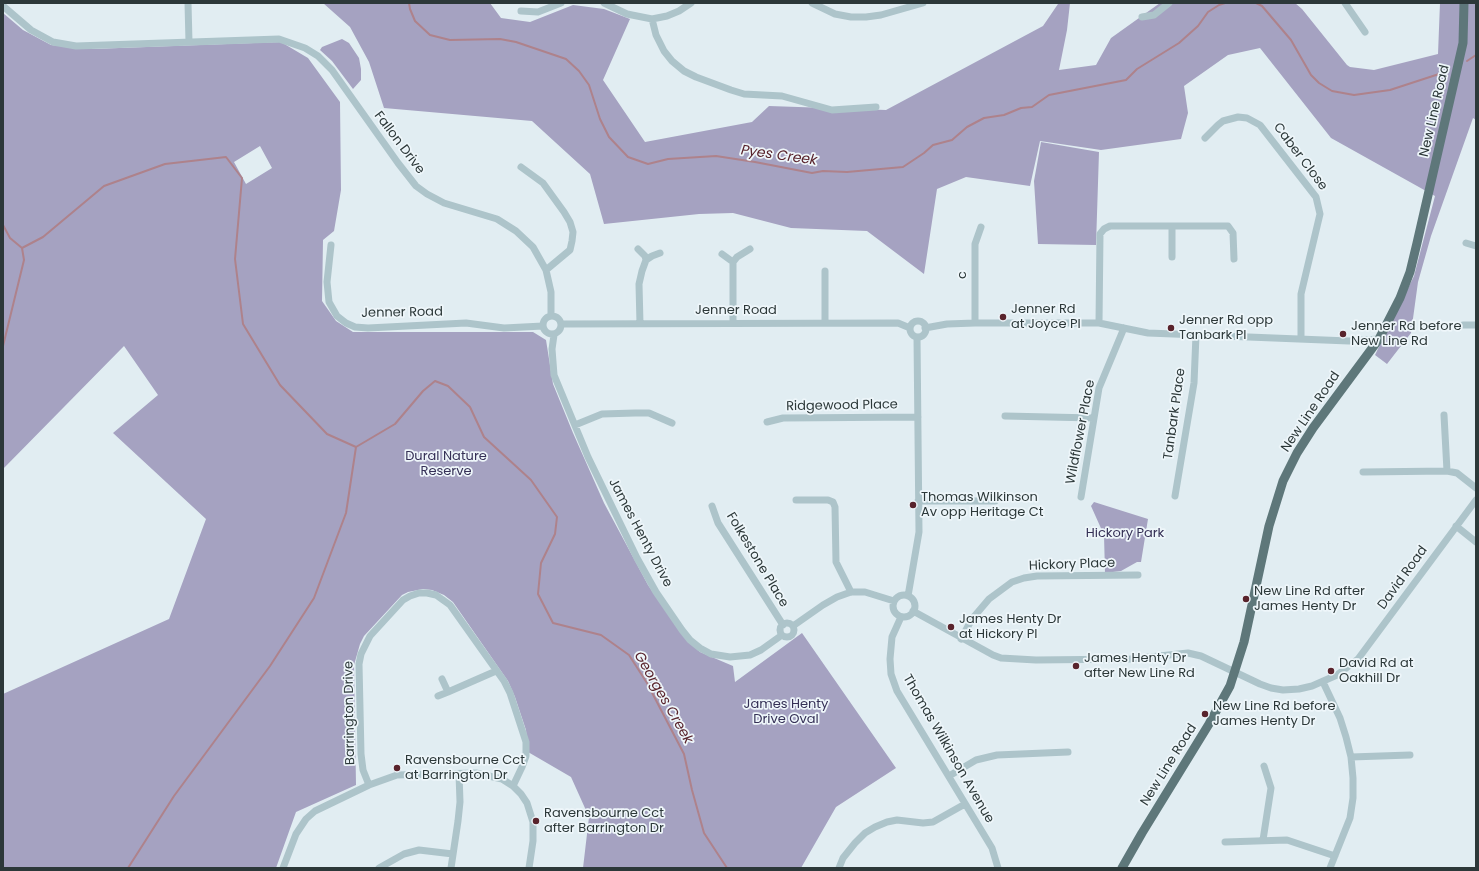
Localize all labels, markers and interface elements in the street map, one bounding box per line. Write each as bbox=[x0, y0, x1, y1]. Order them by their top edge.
street label: New Line Road bbox=[1417, 64, 1453, 158]
street label: Fallon Drive bbox=[370, 109, 428, 177]
street label: Caber Close bbox=[1270, 120, 1330, 194]
water label: Pyes Creek bbox=[740, 142, 818, 170]
street label: c bbox=[955, 271, 971, 279]
place label: Jenner Rd at Joyce Pl bbox=[1011, 302, 1081, 333]
street label: Jenner Road bbox=[695, 303, 777, 319]
street label: Jenner Road bbox=[361, 304, 443, 322]
marker: Jenner Rd at Joyce Pl bbox=[998, 312, 1008, 322]
place label: Jenner Rd opp Tanbark Pl bbox=[1179, 313, 1273, 344]
place label: Jenner Rd before New Line Rd bbox=[1351, 319, 1461, 350]
marker: Jenner Rd opp Tanbark Pl bbox=[1166, 323, 1176, 333]
marker: Jenner Rd before New Line Rd bbox=[1338, 329, 1348, 339]
street label: Tanbark Place bbox=[1161, 367, 1189, 461]
street label: New Line Road bbox=[1278, 369, 1344, 455]
street label: Wildflower Place bbox=[1063, 378, 1099, 486]
street label: Ridgewood Place bbox=[786, 397, 898, 415]
park label: Dural Nature Reserve bbox=[405, 449, 487, 480]
street label: James Henty Drive bbox=[605, 476, 675, 590]
place label: Thomas Wilkinson Av opp Heritage Ct bbox=[921, 490, 1044, 521]
marker: Thomas Wilkinson Av opp Heritage Ct bbox=[908, 500, 918, 510]
street label: Folkestone Place bbox=[723, 510, 791, 610]
park label: Hickory Park bbox=[1086, 526, 1164, 542]
street label: David Road bbox=[1375, 543, 1431, 613]
street label: Hickory Place bbox=[1029, 556, 1115, 574]
place label: New Line Rd after James Henty Dr bbox=[1254, 584, 1365, 615]
marker: New Line Rd after James Henty Dr bbox=[1241, 594, 1251, 604]
place label: James Henty Dr at Hickory Pl bbox=[959, 612, 1061, 643]
marker: James Henty Dr at Hickory Pl bbox=[946, 622, 956, 632]
water label: Georges Creek bbox=[630, 649, 696, 747]
place label: James Henty Dr after New Line Rd bbox=[1084, 651, 1195, 682]
place label: David Rd at Oakhill Dr bbox=[1339, 656, 1413, 687]
street label: Barrington Drive bbox=[341, 661, 359, 765]
marker: James Henty Dr after New Line Rd bbox=[1071, 661, 1081, 671]
marker: David Rd at Oakhill Dr bbox=[1326, 666, 1336, 676]
street label: Thomas Wilkinson Avenue bbox=[899, 672, 997, 826]
park label: James Henty Drive Oval bbox=[744, 697, 828, 728]
place label: New Line Rd before James Henty Dr bbox=[1213, 699, 1336, 730]
marker: New Line Rd before James Henty Dr bbox=[1200, 709, 1210, 719]
street label: New Line Road bbox=[1138, 721, 1200, 809]
place label: Ravensbourne Cct at Barrington Dr bbox=[405, 753, 525, 784]
marker: Ravensbourne Cct at Barrington Dr bbox=[392, 763, 402, 773]
place label: Ravensbourne Cct after Barrington Dr bbox=[544, 806, 664, 837]
marker: Ravensbourne Cct after Barrington Dr bbox=[531, 816, 541, 826]

